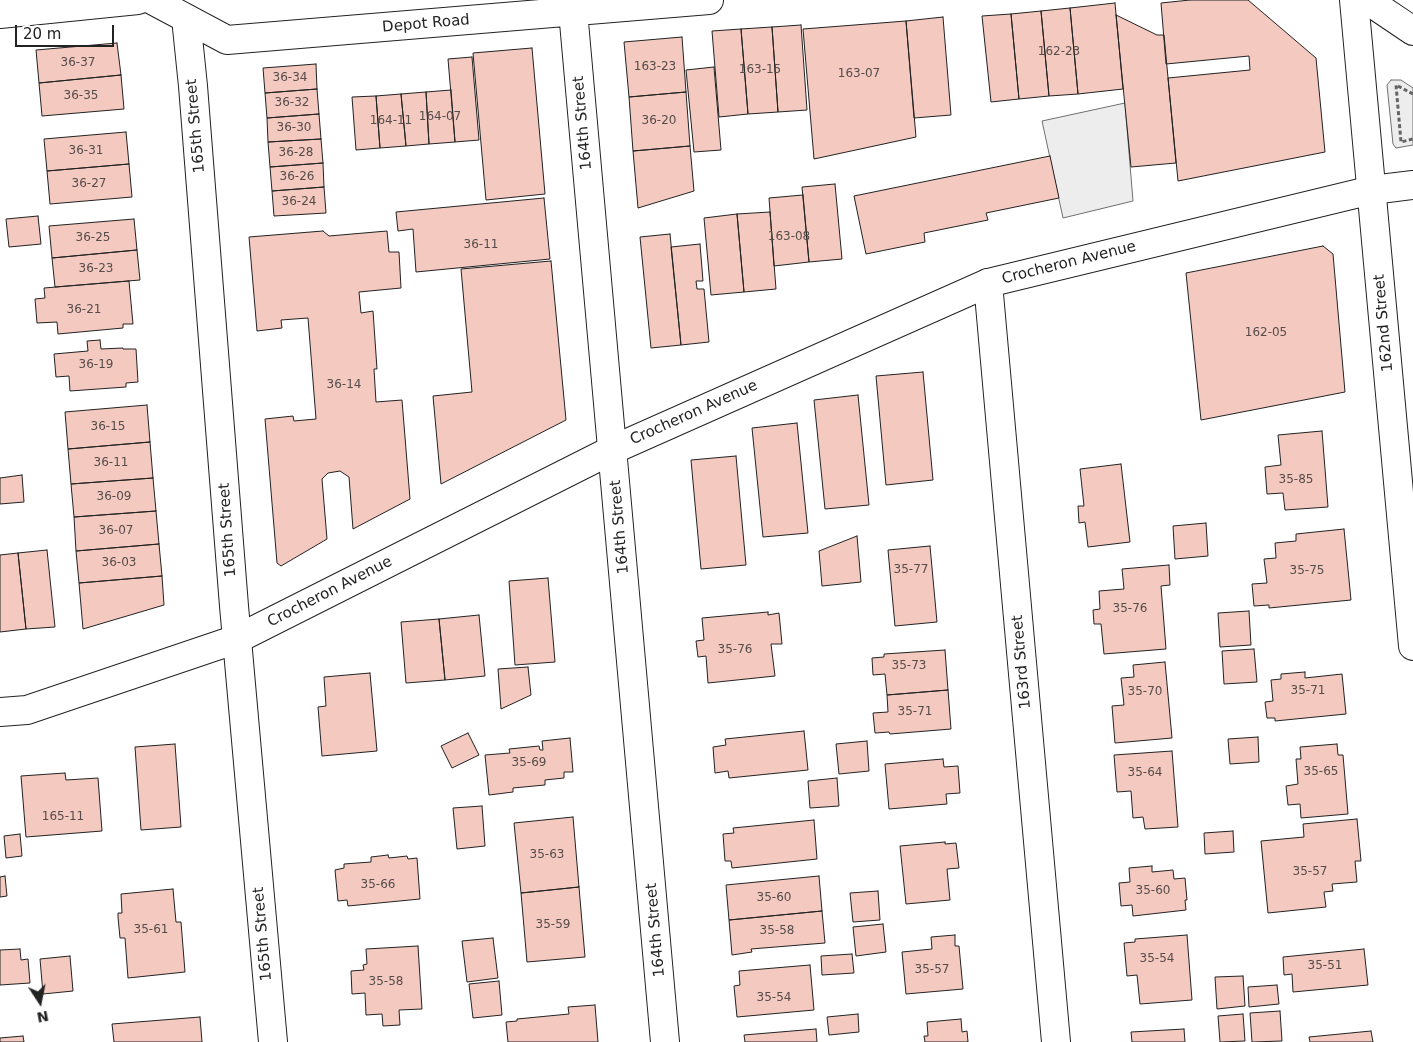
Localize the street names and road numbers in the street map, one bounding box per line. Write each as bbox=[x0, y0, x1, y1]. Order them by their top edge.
street label: Depot Road bbox=[381, 11, 471, 37]
street label: 164th Street bbox=[570, 75, 596, 171]
street label: 165th Street bbox=[183, 78, 209, 174]
street label: Crocheron Avenue bbox=[1000, 238, 1138, 288]
street label: 162nd Street bbox=[1371, 273, 1397, 373]
street label: Crocheron Avenue bbox=[628, 377, 760, 449]
street label: 164th Street bbox=[607, 479, 633, 575]
street label: 165th Street bbox=[216, 482, 240, 578]
street label: Crocheron Avenue bbox=[265, 553, 395, 631]
street label: 163rd Street bbox=[1009, 614, 1035, 710]
street label: 164th Street bbox=[643, 882, 669, 978]
street label: 165th Street bbox=[250, 886, 276, 982]

